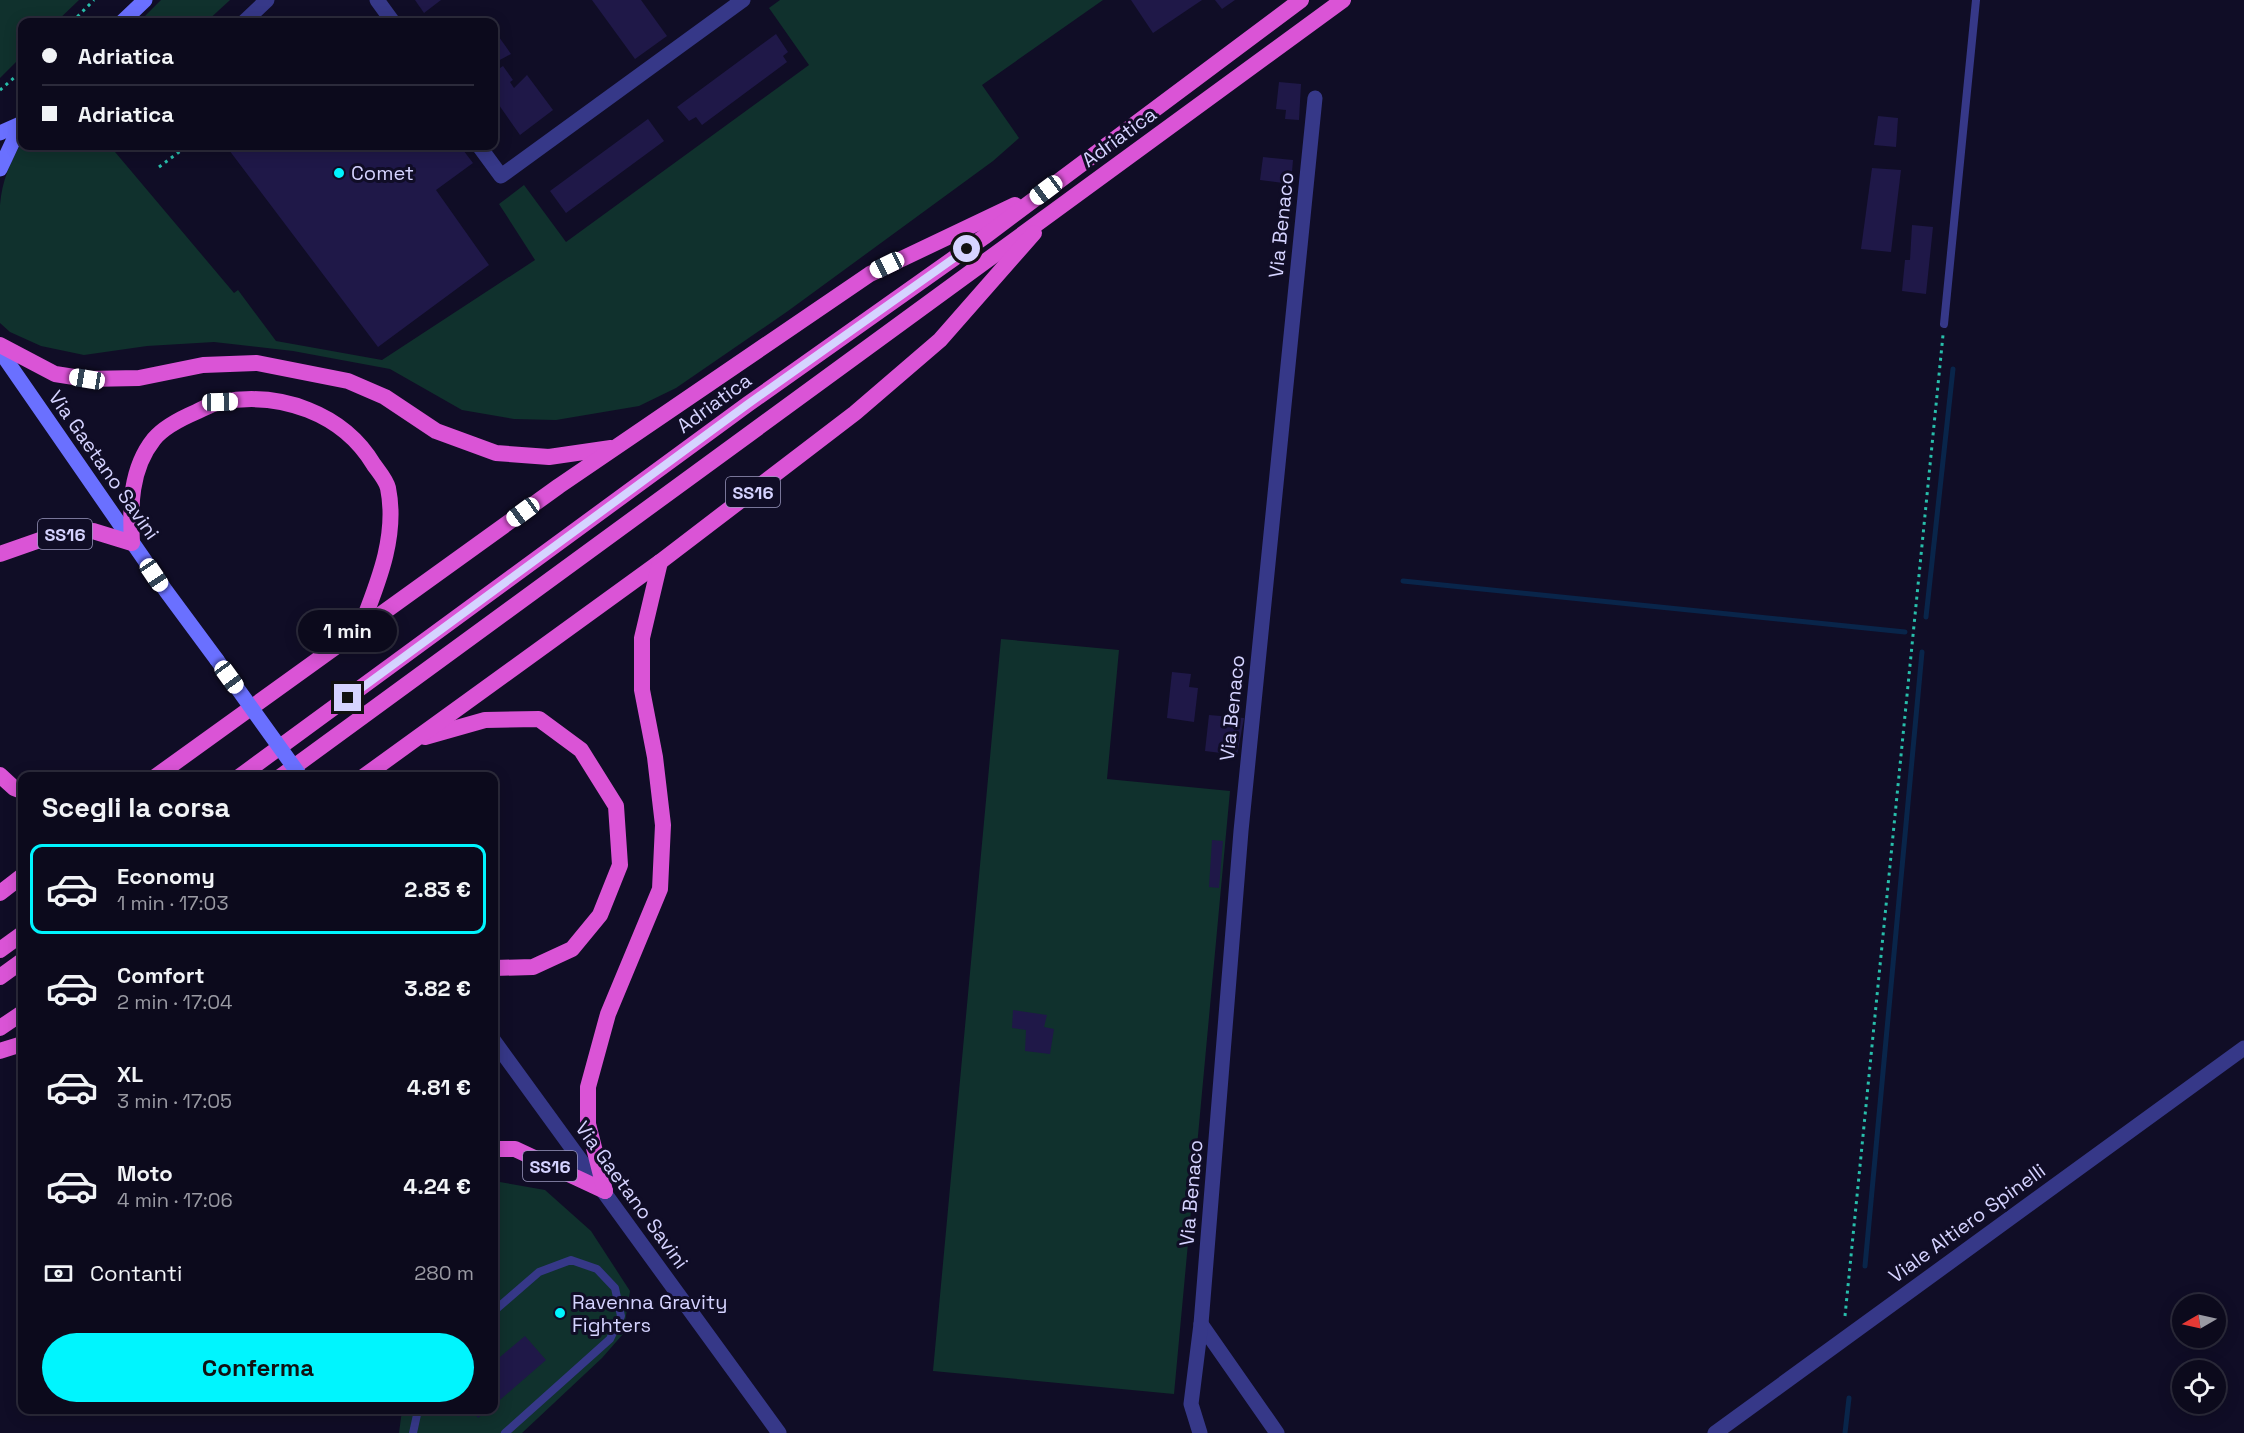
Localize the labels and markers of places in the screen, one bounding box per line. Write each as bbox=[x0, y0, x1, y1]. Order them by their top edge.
place label: Comet bbox=[351, 160, 414, 186]
marker: Comet bbox=[332, 166, 346, 180]
place label: Ravenna Gravity Fighters bbox=[572, 1289, 727, 1338]
marker: Ravenna Gravity Fighters bbox=[553, 1306, 567, 1320]

